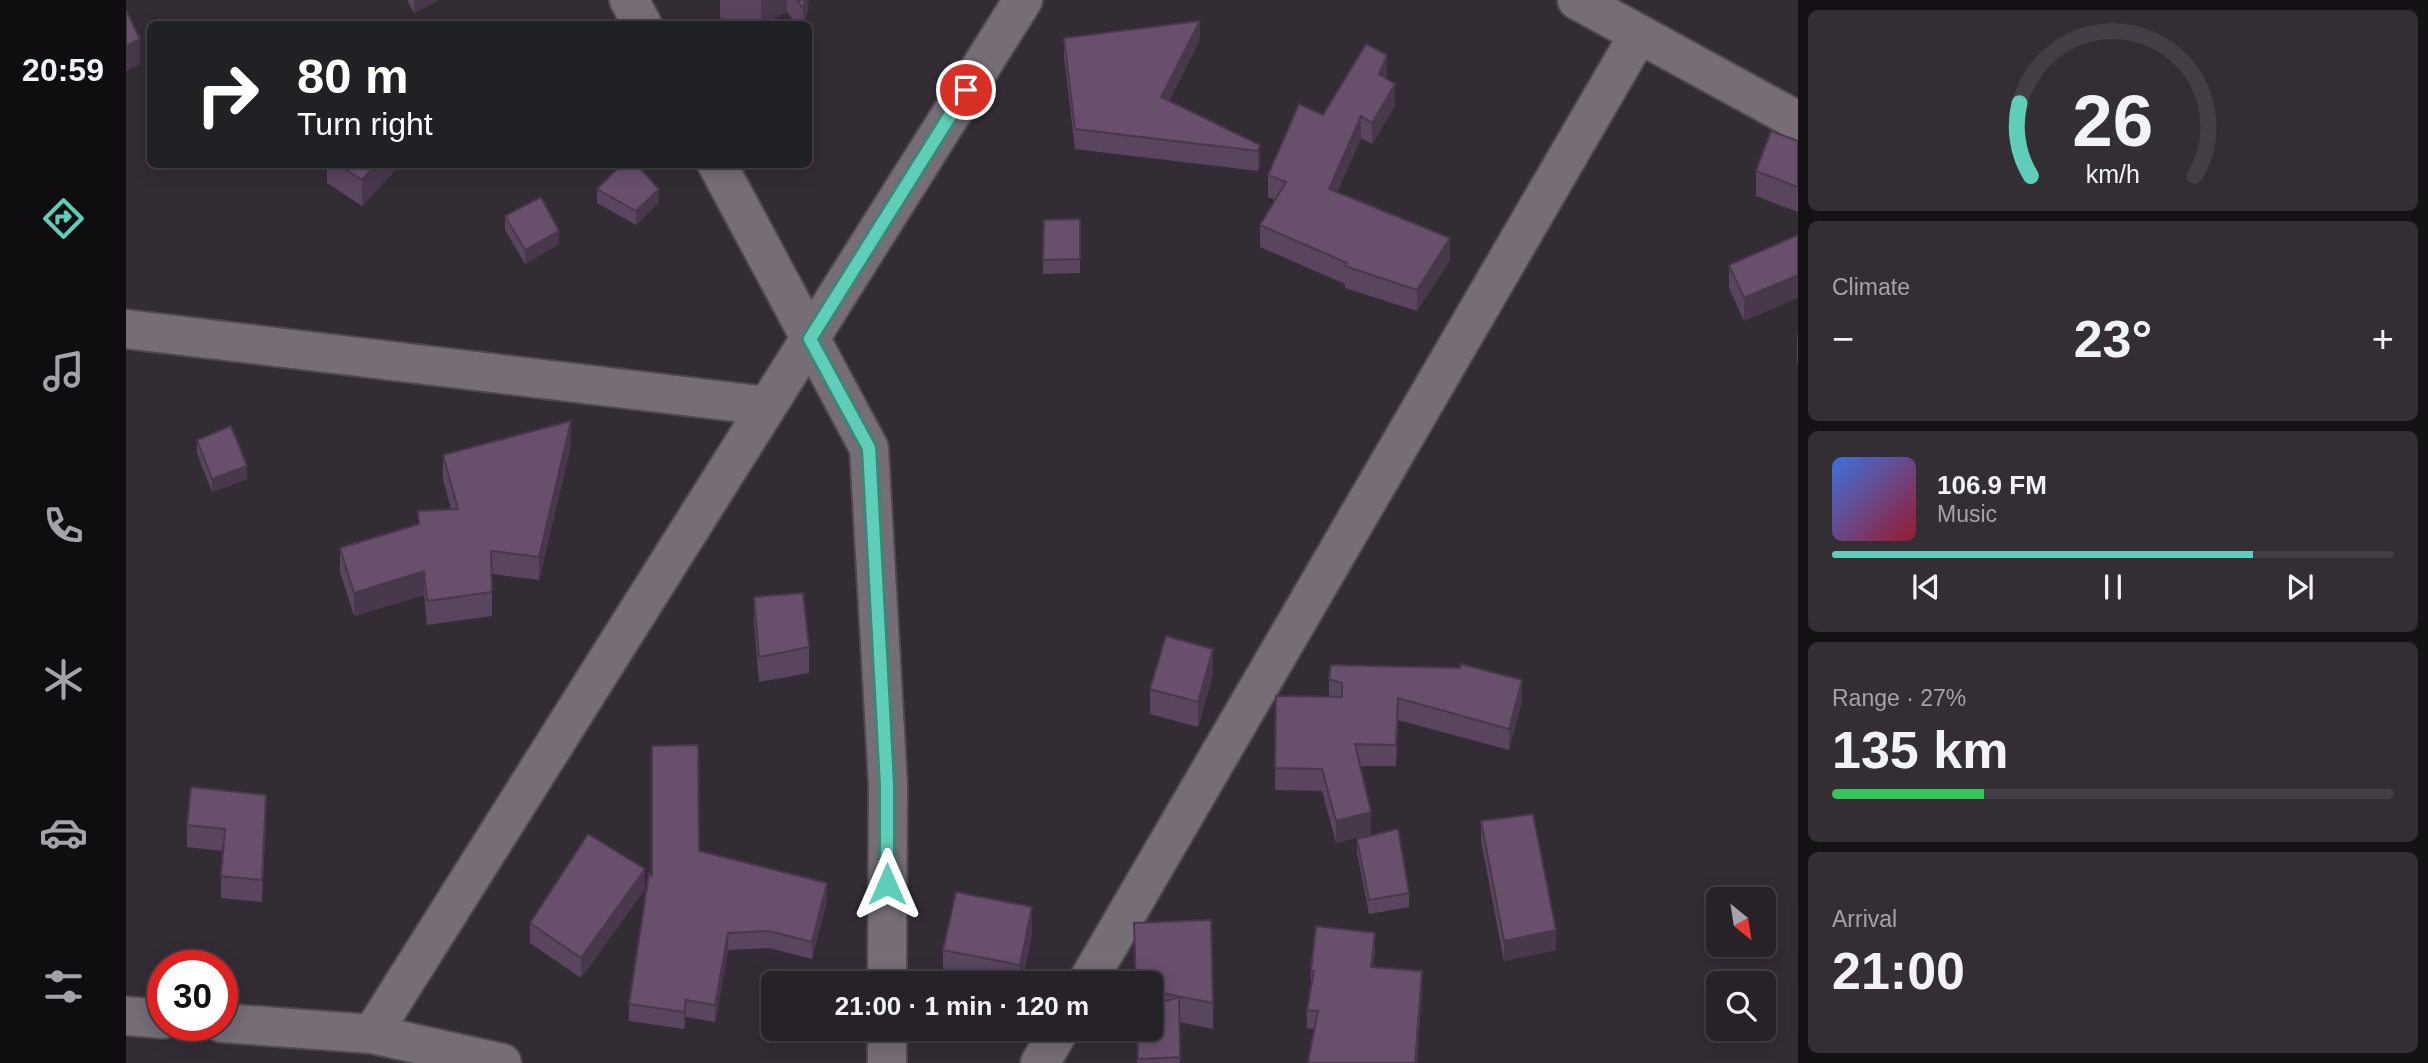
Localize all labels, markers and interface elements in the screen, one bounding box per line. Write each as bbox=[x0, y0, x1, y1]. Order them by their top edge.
icon: right bbox=[182, 49, 273, 140]
text: 80 m bbox=[297, 49, 409, 103]
text: 20:59 bbox=[22, 52, 104, 88]
pin bbox=[936, 60, 996, 120]
icon: arrive bbox=[947, 71, 985, 109]
text: 26 bbox=[2073, 81, 2153, 162]
text: Turn right bbox=[297, 106, 433, 142]
text: km/h bbox=[2086, 160, 2140, 188]
icon: directions bbox=[39, 194, 88, 243]
text: Climate bbox=[1832, 274, 1910, 300]
text: 23° bbox=[2074, 310, 2152, 368]
text: − bbox=[1832, 318, 1854, 360]
text: + bbox=[2372, 318, 2394, 360]
icon: music bbox=[39, 347, 88, 396]
text: 106.9 FM bbox=[1937, 470, 2047, 500]
icon: phone bbox=[39, 501, 88, 550]
text: Music bbox=[1937, 501, 1997, 527]
icon: previous bbox=[1907, 568, 1945, 606]
icon: pause bbox=[2094, 568, 2132, 606]
icon: next bbox=[2281, 568, 2319, 606]
icon: climate bbox=[39, 655, 88, 704]
text: Range · 27% bbox=[1832, 685, 1966, 711]
text: 135 km bbox=[1832, 721, 2008, 779]
icon: car bbox=[39, 808, 88, 857]
position arrow bbox=[850, 847, 924, 921]
north arrow bbox=[1706, 887, 1776, 957]
map controls bbox=[1706, 887, 1776, 1041]
text: Arrival bbox=[1832, 906, 1897, 932]
text: 21:00 bbox=[1832, 942, 1965, 1000]
speed limit sign: 30 bbox=[147, 950, 238, 1041]
icon: filters bbox=[39, 962, 88, 1011]
button: search bbox=[1706, 971, 1776, 1041]
text: 21:00 · 1 min · 120 m bbox=[835, 991, 1089, 1021]

